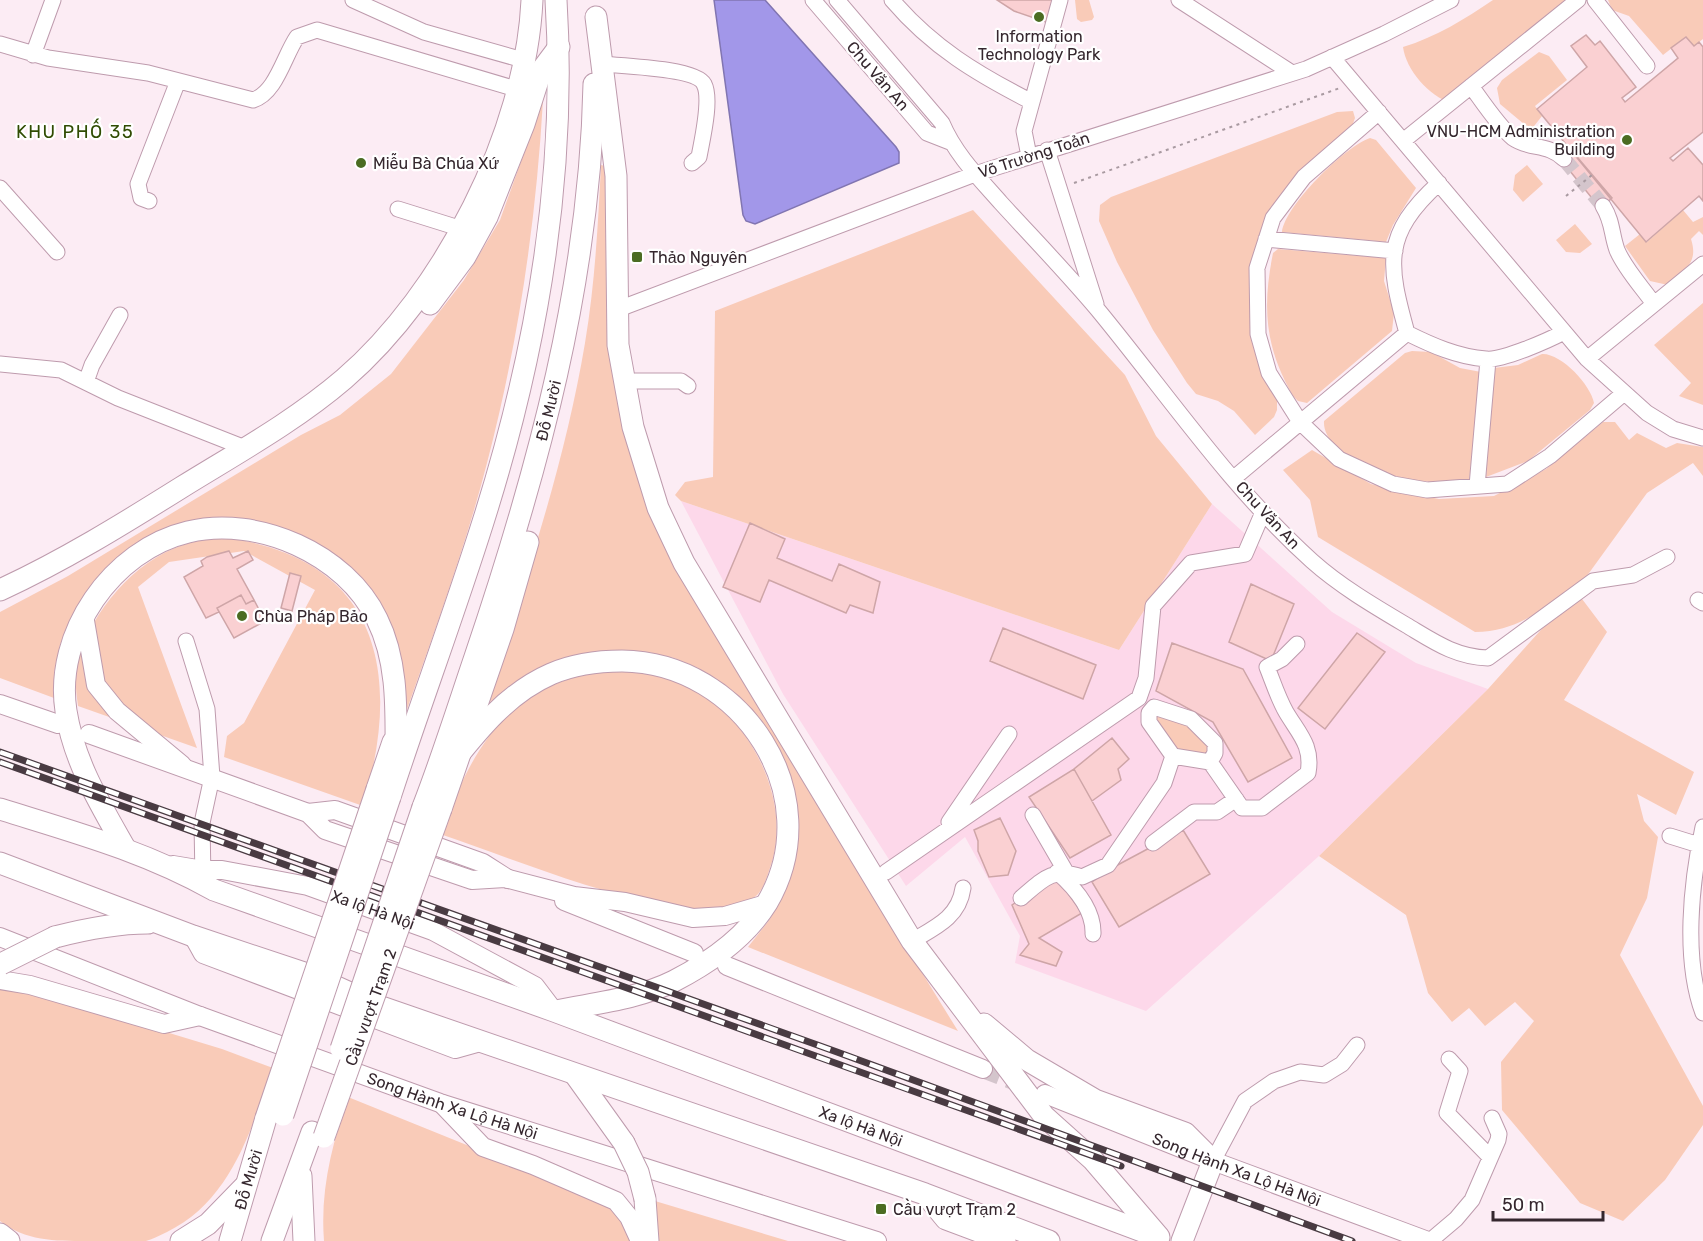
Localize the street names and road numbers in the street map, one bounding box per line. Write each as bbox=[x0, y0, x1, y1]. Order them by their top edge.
street label: Chu Văn An bbox=[843, 37, 913, 115]
street label: Võ Trường Toản bbox=[976, 128, 1092, 182]
street label: Đỗ Mười bbox=[531, 378, 565, 443]
street label: Chu Văn An bbox=[1232, 477, 1304, 553]
street label: Xa lộ Hà Nội bbox=[329, 886, 418, 933]
street label: Cầu vượt Trạm 2 bbox=[341, 946, 400, 1068]
street label: Song Hành Xa Lộ Hà Nội bbox=[365, 1068, 540, 1143]
street label: Xa lộ Hà Nội bbox=[817, 1102, 905, 1150]
street label: Song Hành Xa Lộ Hà Nội bbox=[1150, 1128, 1324, 1210]
street label: Đỗ Mười bbox=[230, 1147, 266, 1212]

